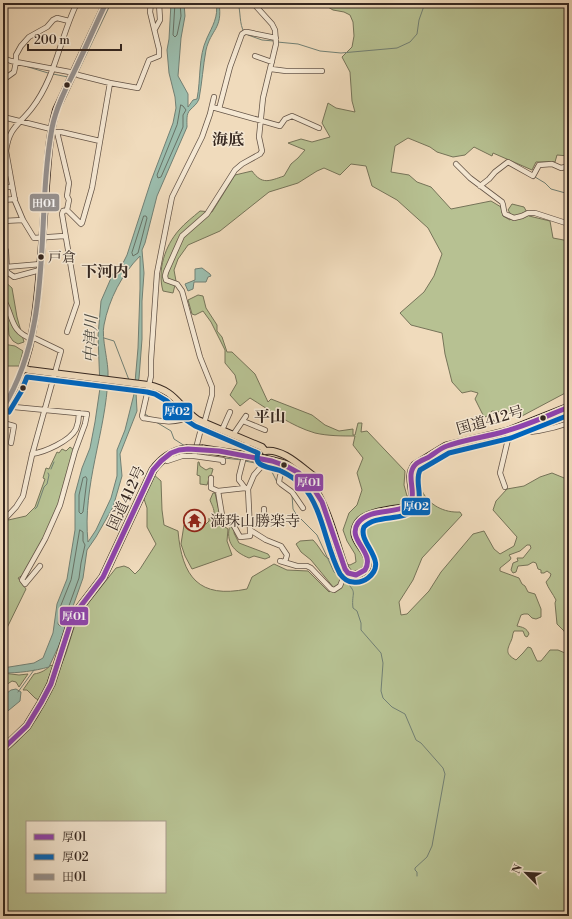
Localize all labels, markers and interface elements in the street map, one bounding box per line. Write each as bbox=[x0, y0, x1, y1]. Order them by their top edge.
scale bar bbox=[28, 26, 121, 52]
text: 200 m bbox=[34, 33, 70, 48]
unlabelled marker bbox=[62, 80, 72, 90]
district label: 海底 bbox=[212, 130, 244, 150]
line badge: 田01 bbox=[29, 193, 60, 212]
text: 田01 bbox=[32, 197, 57, 211]
place label: 戸倉 bbox=[48, 249, 76, 267]
marker: 戸倉 bbox=[36, 252, 46, 262]
district label: 下河内 bbox=[81, 262, 129, 282]
water label: 中津川 bbox=[80, 313, 102, 363]
unlabelled marker bbox=[18, 383, 28, 393]
line badge: 厚02 bbox=[162, 402, 193, 421]
street label: 国道412号 bbox=[454, 402, 526, 439]
text: 厚02 bbox=[164, 405, 190, 419]
district label: 平山 bbox=[254, 407, 286, 427]
unlabelled marker bbox=[538, 413, 548, 423]
unlabelled marker bbox=[279, 460, 289, 470]
street label: 国道412号 bbox=[103, 463, 150, 534]
line badge: 厚01 bbox=[294, 473, 324, 492]
text: 厚01 bbox=[297, 476, 322, 490]
line badge: 厚02 bbox=[401, 497, 431, 516]
text: 厚02 bbox=[403, 500, 429, 514]
temple icon: 満珠山勝楽寺 bbox=[181, 508, 207, 534]
place label: 満珠山勝楽寺 bbox=[210, 512, 300, 531]
line badge: 厚01 bbox=[59, 606, 89, 626]
text: 厚01 bbox=[62, 610, 87, 624]
legend bbox=[26, 821, 166, 893]
text: 厚01 bbox=[62, 830, 88, 845]
text: 厚02 bbox=[62, 850, 89, 865]
north arrow bbox=[506, 853, 546, 893]
text: N bbox=[510, 862, 526, 876]
text: 田01 bbox=[62, 870, 88, 885]

